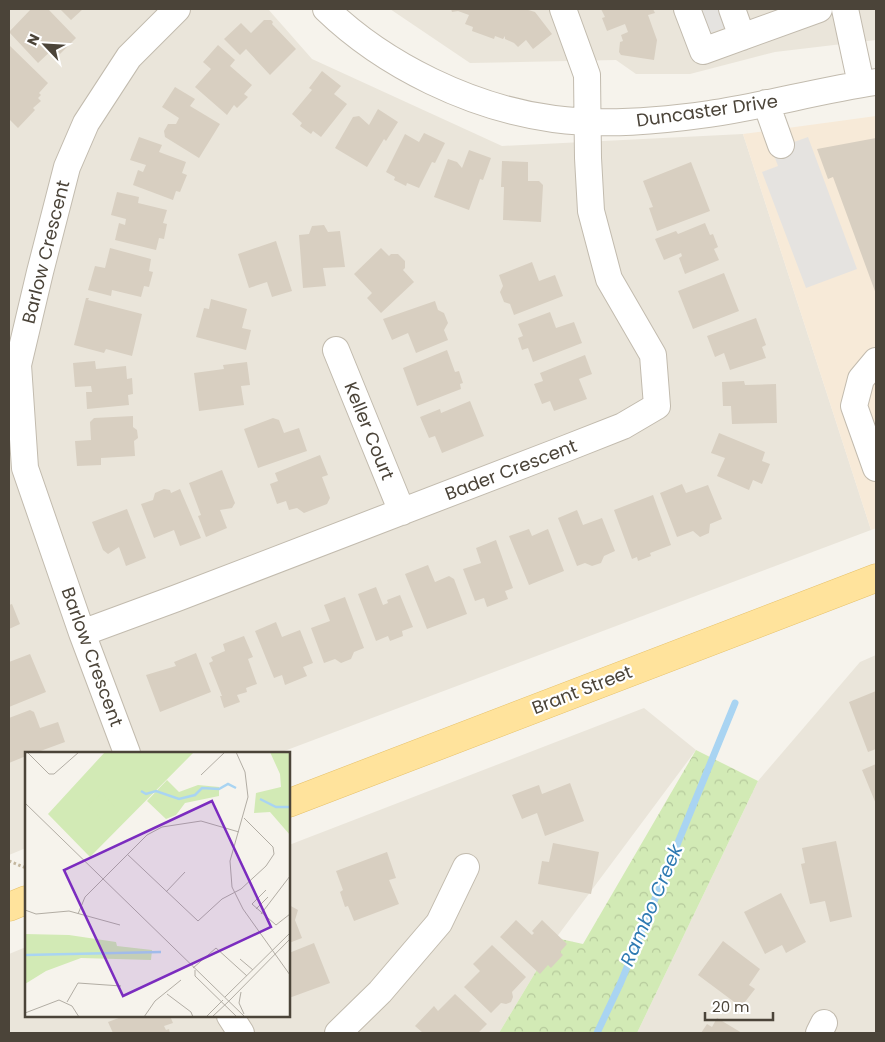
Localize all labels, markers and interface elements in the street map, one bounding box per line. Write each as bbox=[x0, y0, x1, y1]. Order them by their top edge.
north arrow bbox=[20, 20, 70, 70]
text: N bbox=[22, 31, 45, 49]
street label: Duncaster Drive bbox=[635, 88, 779, 133]
street label: Barlow Crescent bbox=[16, 178, 75, 326]
street label: Keller Court bbox=[338, 378, 400, 484]
street label: Bader Crescent bbox=[441, 433, 580, 506]
street label: Barlow Crescent bbox=[56, 584, 129, 730]
street label: Brant Street bbox=[528, 659, 636, 720]
inset map bbox=[25, 752, 290, 1017]
water label: Rambo Creek bbox=[614, 839, 690, 970]
scale bar bbox=[705, 990, 772, 1022]
text: 20 m bbox=[712, 996, 750, 1017]

